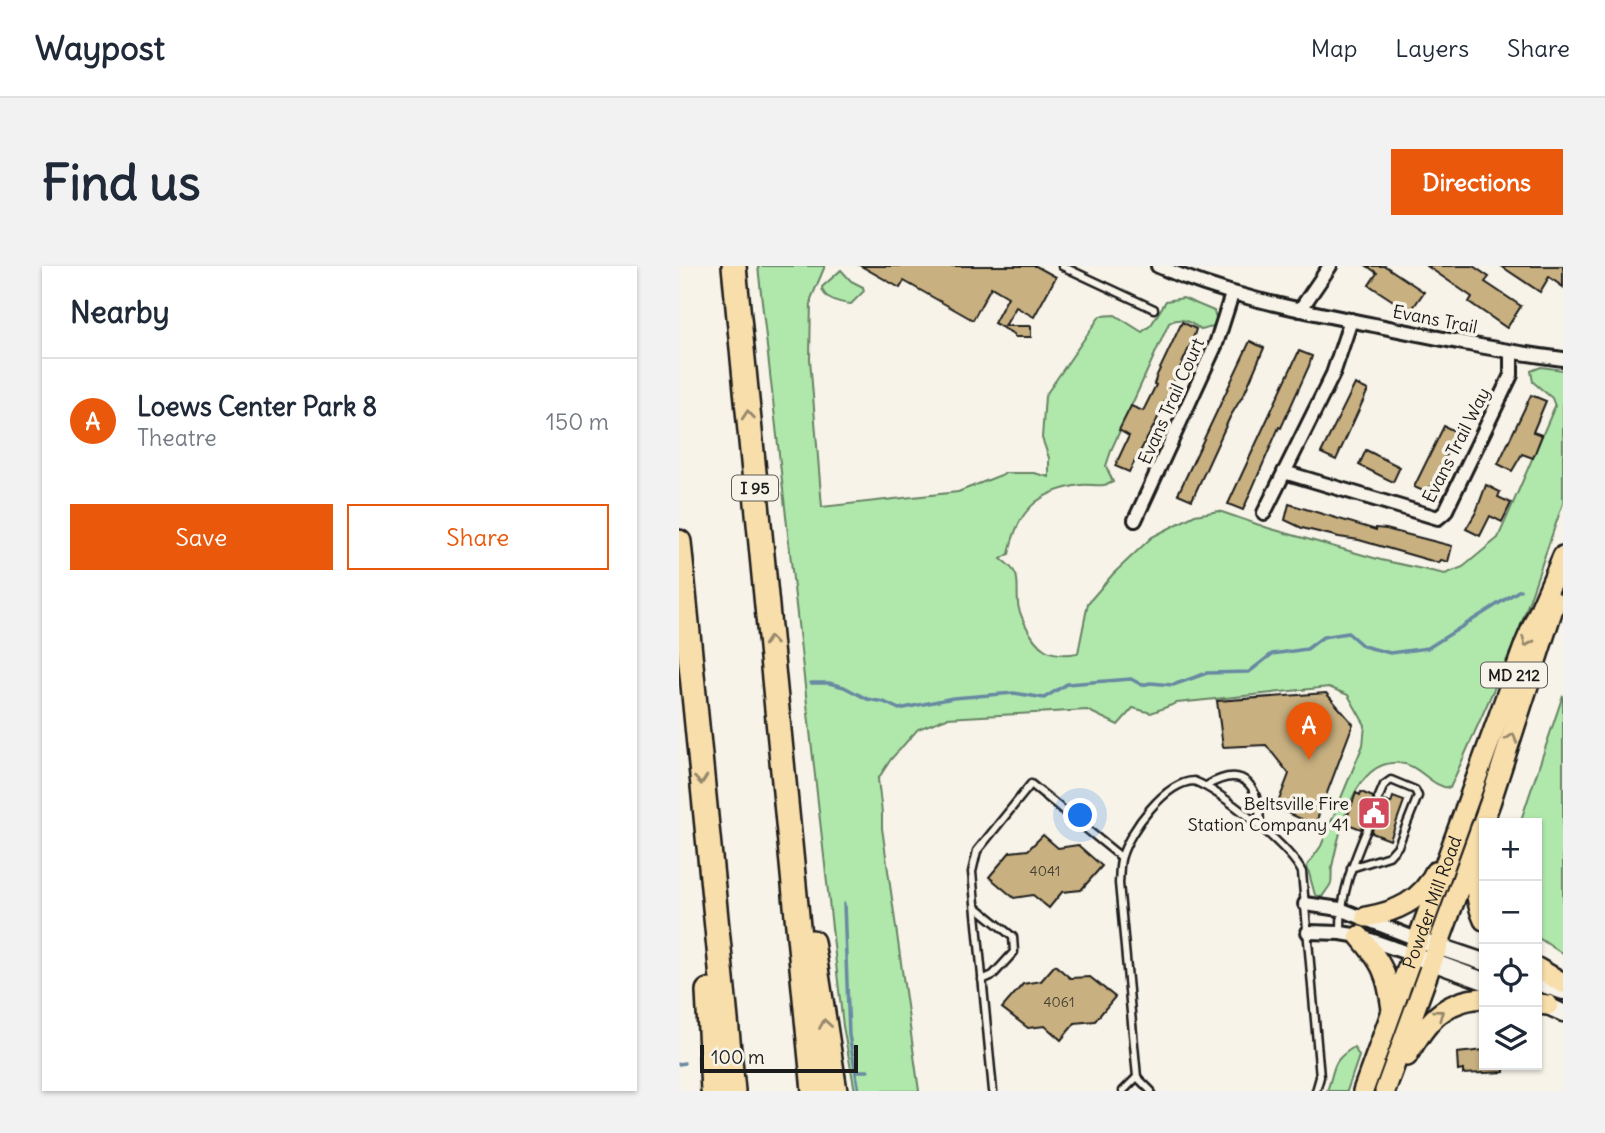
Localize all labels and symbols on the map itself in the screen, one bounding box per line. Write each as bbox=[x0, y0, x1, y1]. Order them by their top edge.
street label: Evans Trail bbox=[1391, 300, 1479, 338]
street label: Evans Trail Court bbox=[1133, 334, 1209, 468]
street label: Evans Trail Way bbox=[1417, 384, 1495, 506]
one-way arrow bbox=[741, 409, 756, 420]
road number: I 95 bbox=[732, 476, 778, 500]
one-way arrow bbox=[1521, 635, 1535, 647]
one-way arrow bbox=[762, 636, 777, 647]
road number: MD 212 bbox=[1481, 662, 1547, 688]
pin: A bbox=[1286, 702, 1332, 760]
one-way arrow bbox=[1504, 733, 1518, 745]
one-way arrow bbox=[694, 774, 709, 786]
place label: Beltsville Fire Station Company 41 bbox=[1188, 792, 1349, 836]
public building icon: Beltsville Fire Station Company 41 bbox=[1355, 794, 1393, 832]
your location bbox=[1063, 798, 1097, 832]
street label: Powder Mill Road bbox=[1397, 832, 1466, 972]
house number: 4041 bbox=[1030, 862, 1060, 880]
house number: 4061 bbox=[1044, 993, 1074, 1011]
one-way arrow bbox=[1431, 1010, 1444, 1022]
one-way arrow bbox=[818, 1018, 833, 1029]
scale bar bbox=[700, 1042, 857, 1074]

